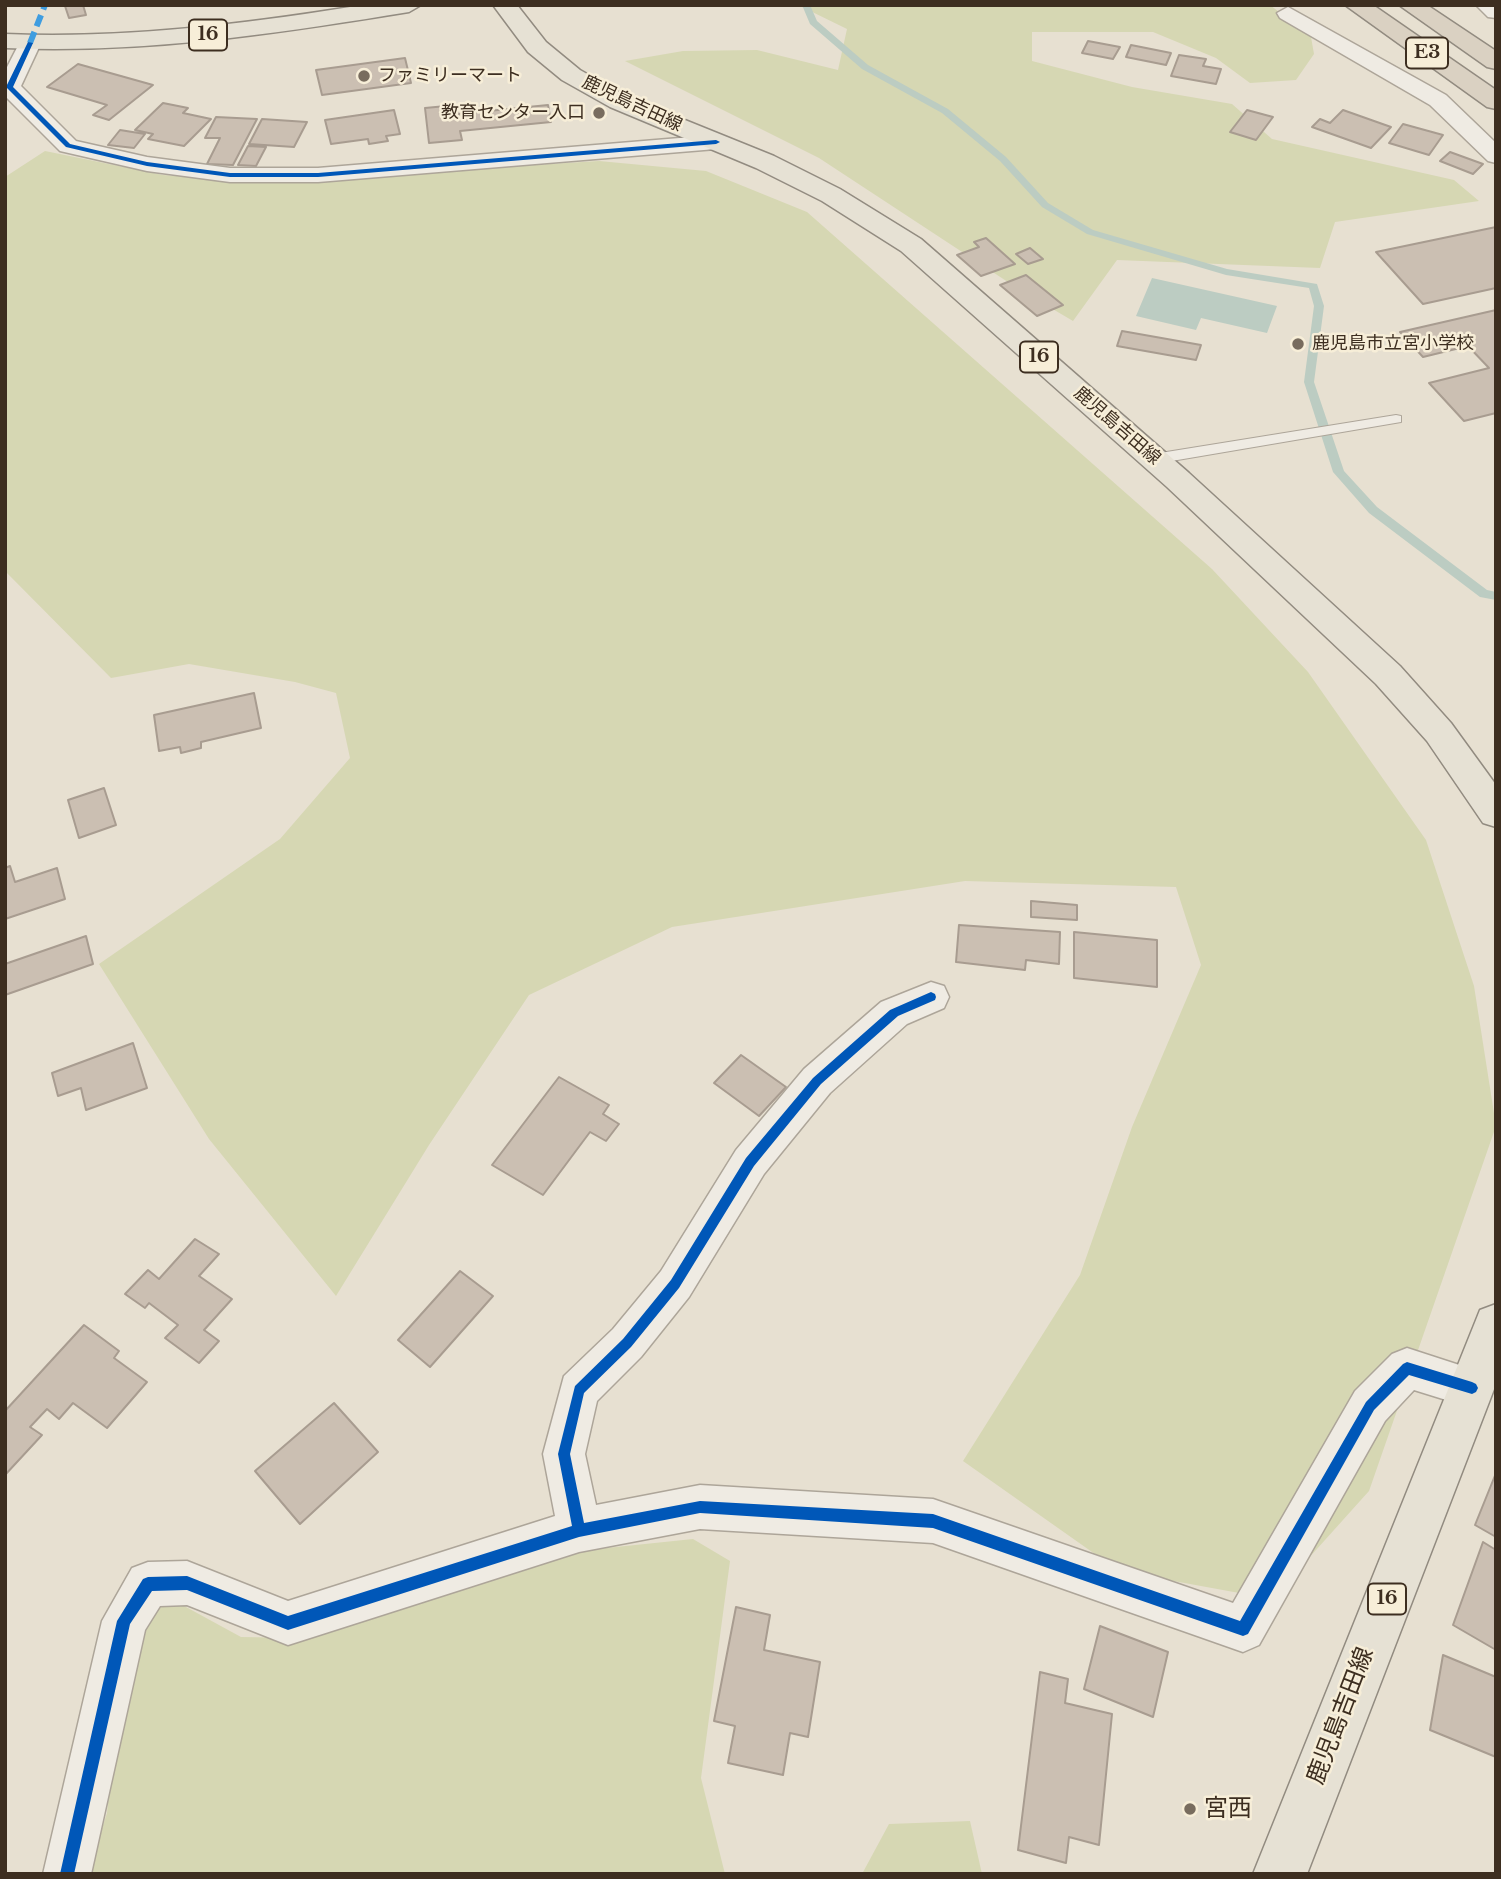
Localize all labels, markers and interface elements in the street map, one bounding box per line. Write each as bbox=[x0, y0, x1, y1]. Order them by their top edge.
road number: 16 bbox=[189, 20, 227, 50]
road number: E3 bbox=[1406, 38, 1448, 68]
place label: ファミリーマート bbox=[378, 65, 522, 87]
marker: ファミリーマート bbox=[356, 68, 372, 84]
street label: 鹿児島吉田線 bbox=[578, 71, 686, 137]
place label: 教育センター入口 bbox=[441, 102, 585, 124]
marker: 教育センター入口 bbox=[591, 105, 607, 121]
place label: 鹿児島市立宮小学校 bbox=[1312, 333, 1474, 355]
marker: 鹿児島市立宮小学校 bbox=[1290, 336, 1306, 352]
road number: 16 bbox=[1020, 342, 1058, 372]
street label: 鹿児島吉田線 bbox=[1069, 382, 1165, 470]
road number: 16 bbox=[1368, 1583, 1406, 1614]
street label: 鹿児島吉田線 bbox=[1302, 1644, 1380, 1788]
place label: 宮西 bbox=[1204, 1795, 1252, 1823]
marker: 宮西 bbox=[1182, 1801, 1198, 1817]

